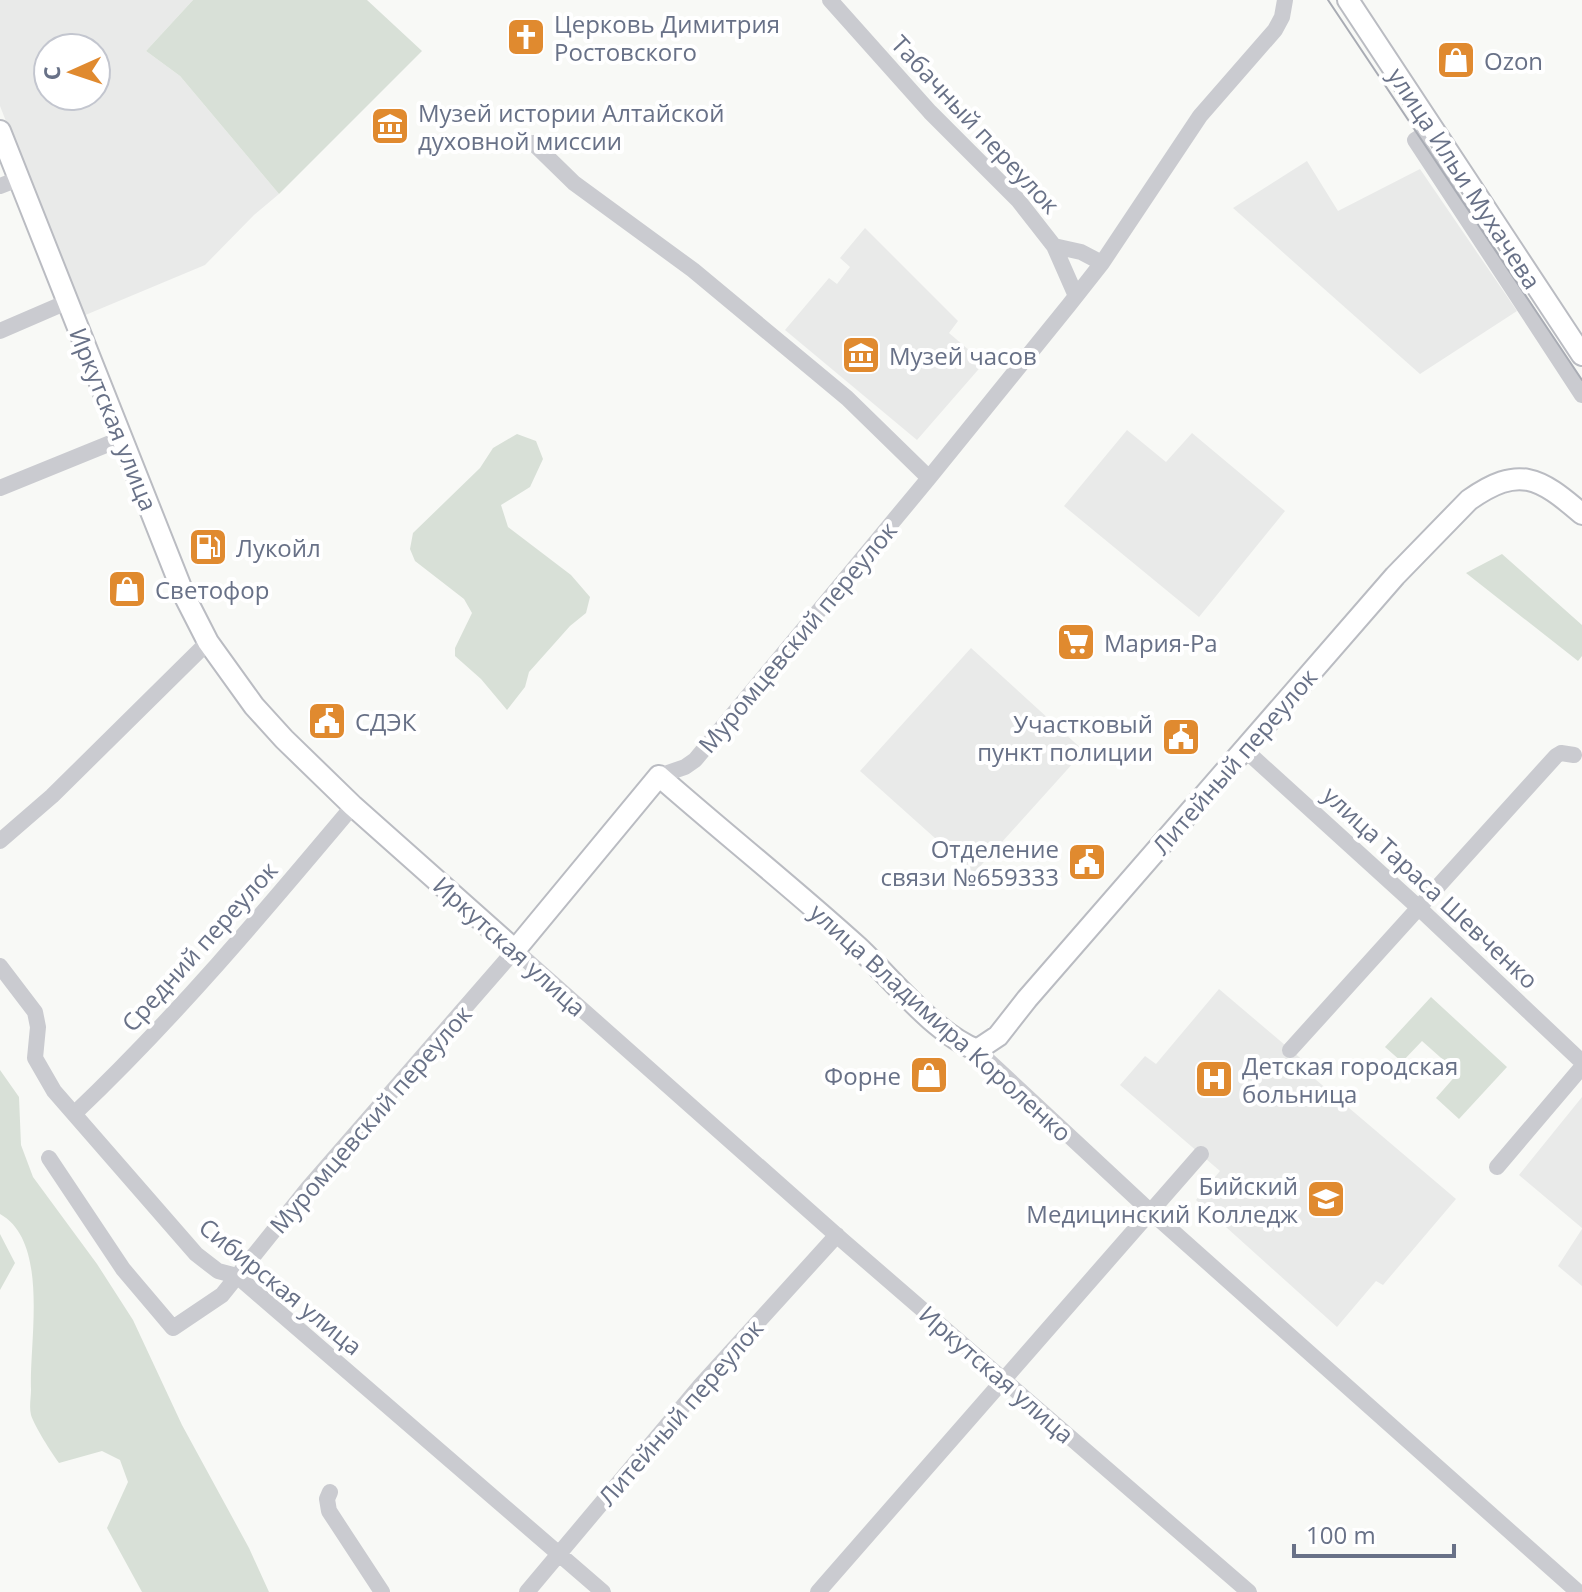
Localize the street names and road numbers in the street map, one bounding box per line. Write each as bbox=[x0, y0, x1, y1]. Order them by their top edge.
street label: Табачный переулок bbox=[884, 28, 1068, 221]
street label: улица Ильи Мухачева bbox=[1381, 61, 1549, 295]
street label: Иркутская улица bbox=[62, 323, 166, 515]
street label: Муромцевский переулок bbox=[690, 514, 904, 760]
street label: Литейный переулок bbox=[1144, 661, 1324, 861]
street label: улица Тараса Шевченко bbox=[1316, 778, 1546, 996]
street label: Средний переулок bbox=[114, 853, 285, 1038]
street label: Иркутская улица bbox=[427, 869, 593, 1023]
street label: улица Владимира Короленко bbox=[803, 895, 1079, 1149]
street label: Муромцевский переулок bbox=[262, 997, 479, 1240]
street label: Сибирская улица bbox=[193, 1210, 369, 1362]
street label: Иркутская улица bbox=[913, 1298, 1081, 1450]
street label: Литейный переулок bbox=[590, 1312, 770, 1512]

